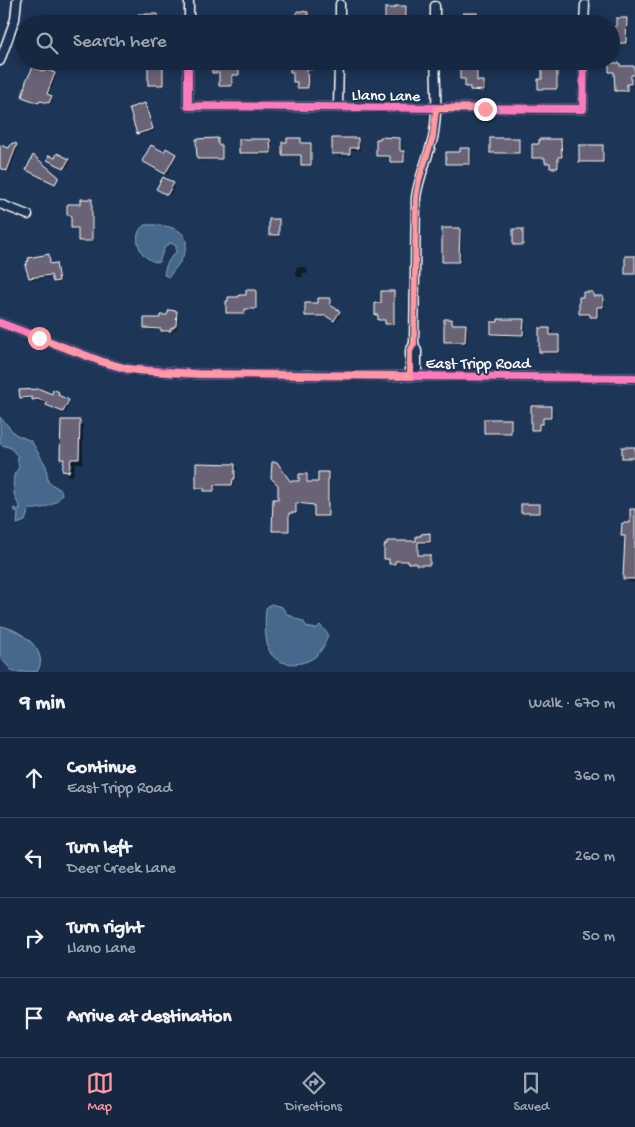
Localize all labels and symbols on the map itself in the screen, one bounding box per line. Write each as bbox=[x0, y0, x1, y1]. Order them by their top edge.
street label: Llano Lane bbox=[351, 87, 421, 108]
route end bbox=[474, 98, 497, 121]
route start bbox=[28, 327, 51, 350]
street label: East Tripp Road bbox=[426, 356, 532, 375]

